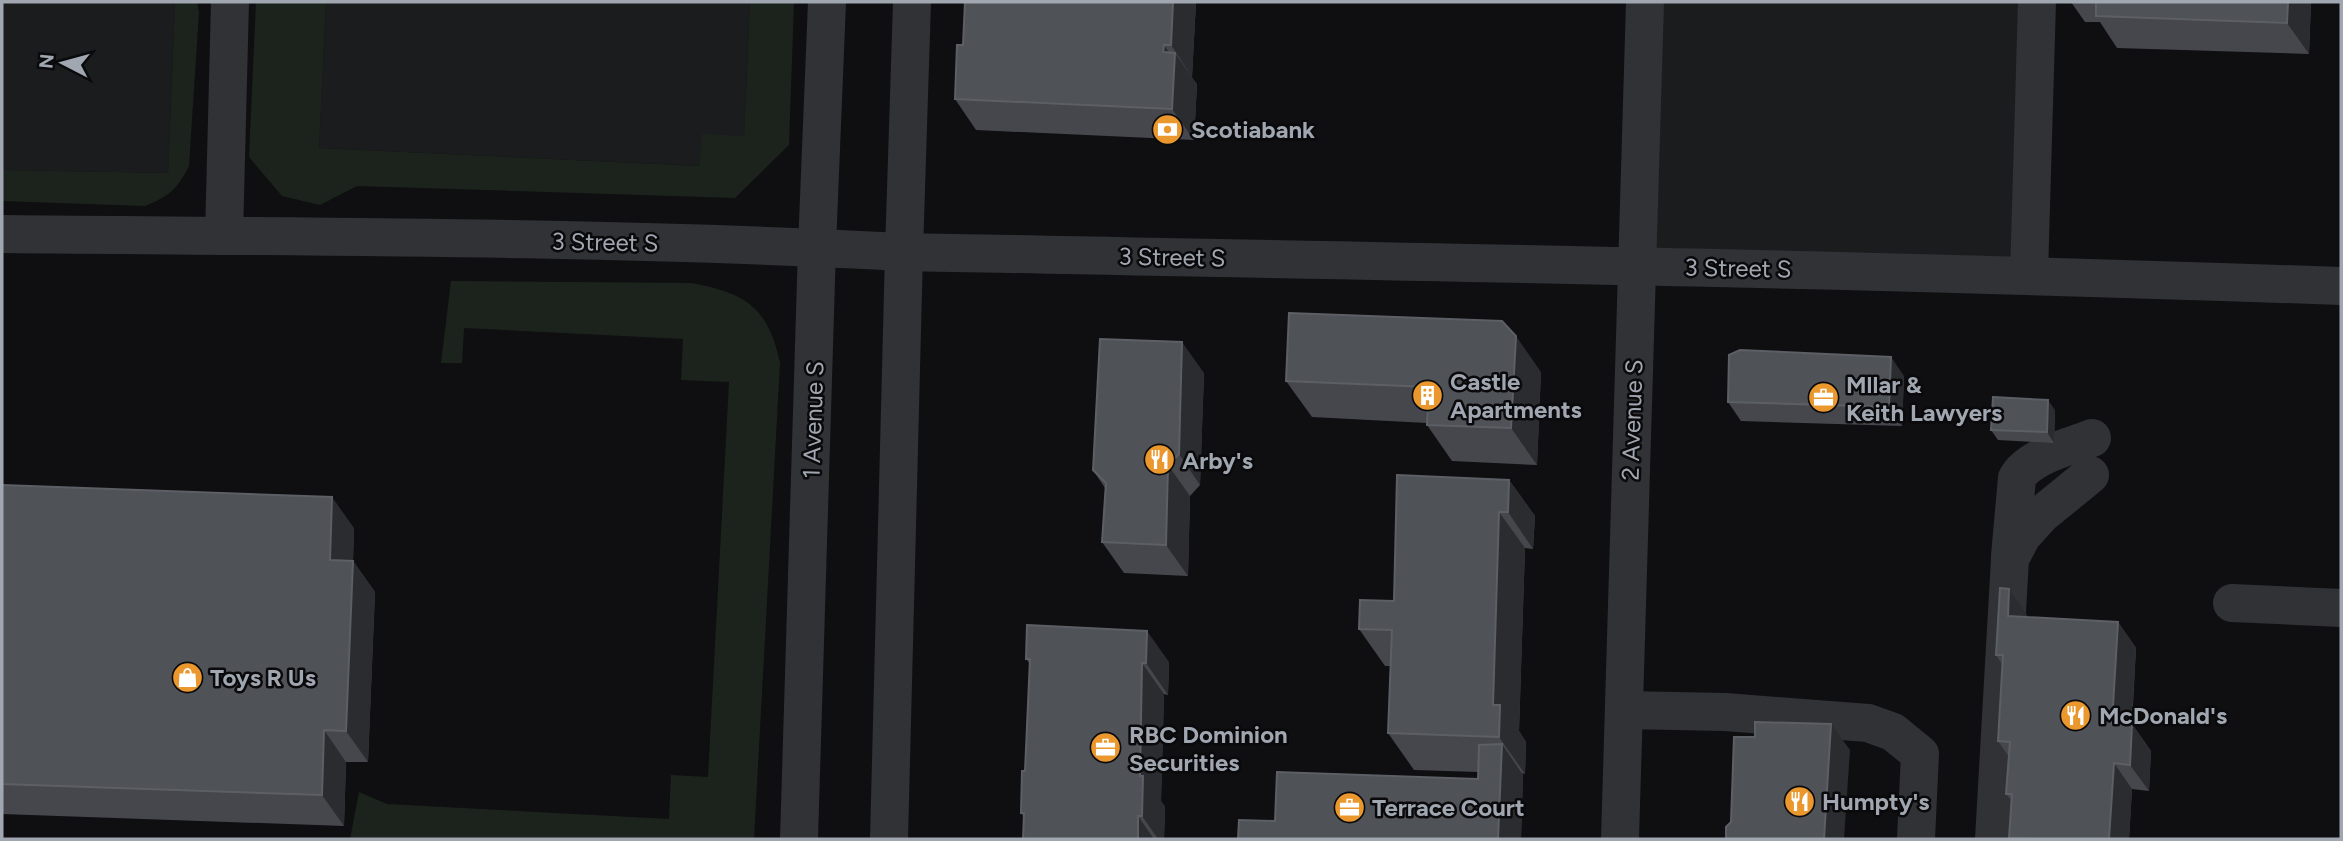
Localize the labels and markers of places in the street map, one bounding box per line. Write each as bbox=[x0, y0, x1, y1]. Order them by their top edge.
bank icon: Scotiabank bbox=[1151, 112, 1185, 146]
place label: Scotiabank bbox=[1191, 115, 1315, 144]
place label: Castle Apartments bbox=[1450, 367, 1582, 424]
place label: Mllar & Keith Lawyers bbox=[1846, 370, 2002, 427]
building icon: Castle Apartments bbox=[1410, 378, 1444, 412]
office icon: Mllar & Keith Lawyers bbox=[1806, 381, 1840, 415]
restaurant icon: Arby's bbox=[1142, 443, 1176, 477]
place label: Arby's bbox=[1182, 446, 1253, 475]
shop icon: Toys R Us bbox=[170, 660, 204, 694]
place label: Toys R Us bbox=[210, 663, 316, 692]
restaurant icon: McDonald's bbox=[2059, 698, 2093, 732]
place label: McDonald's bbox=[2099, 701, 2227, 730]
place label: RBC Dominion Securities bbox=[1129, 720, 1288, 777]
office icon: RBC Dominion Securities bbox=[1089, 731, 1123, 765]
restaurant icon: Humpty's bbox=[1782, 784, 1816, 818]
place label: Humpty's bbox=[1822, 787, 1930, 816]
office icon: Terrace Court bbox=[1332, 790, 1366, 824]
place label: Terrace Court bbox=[1372, 793, 1525, 822]

